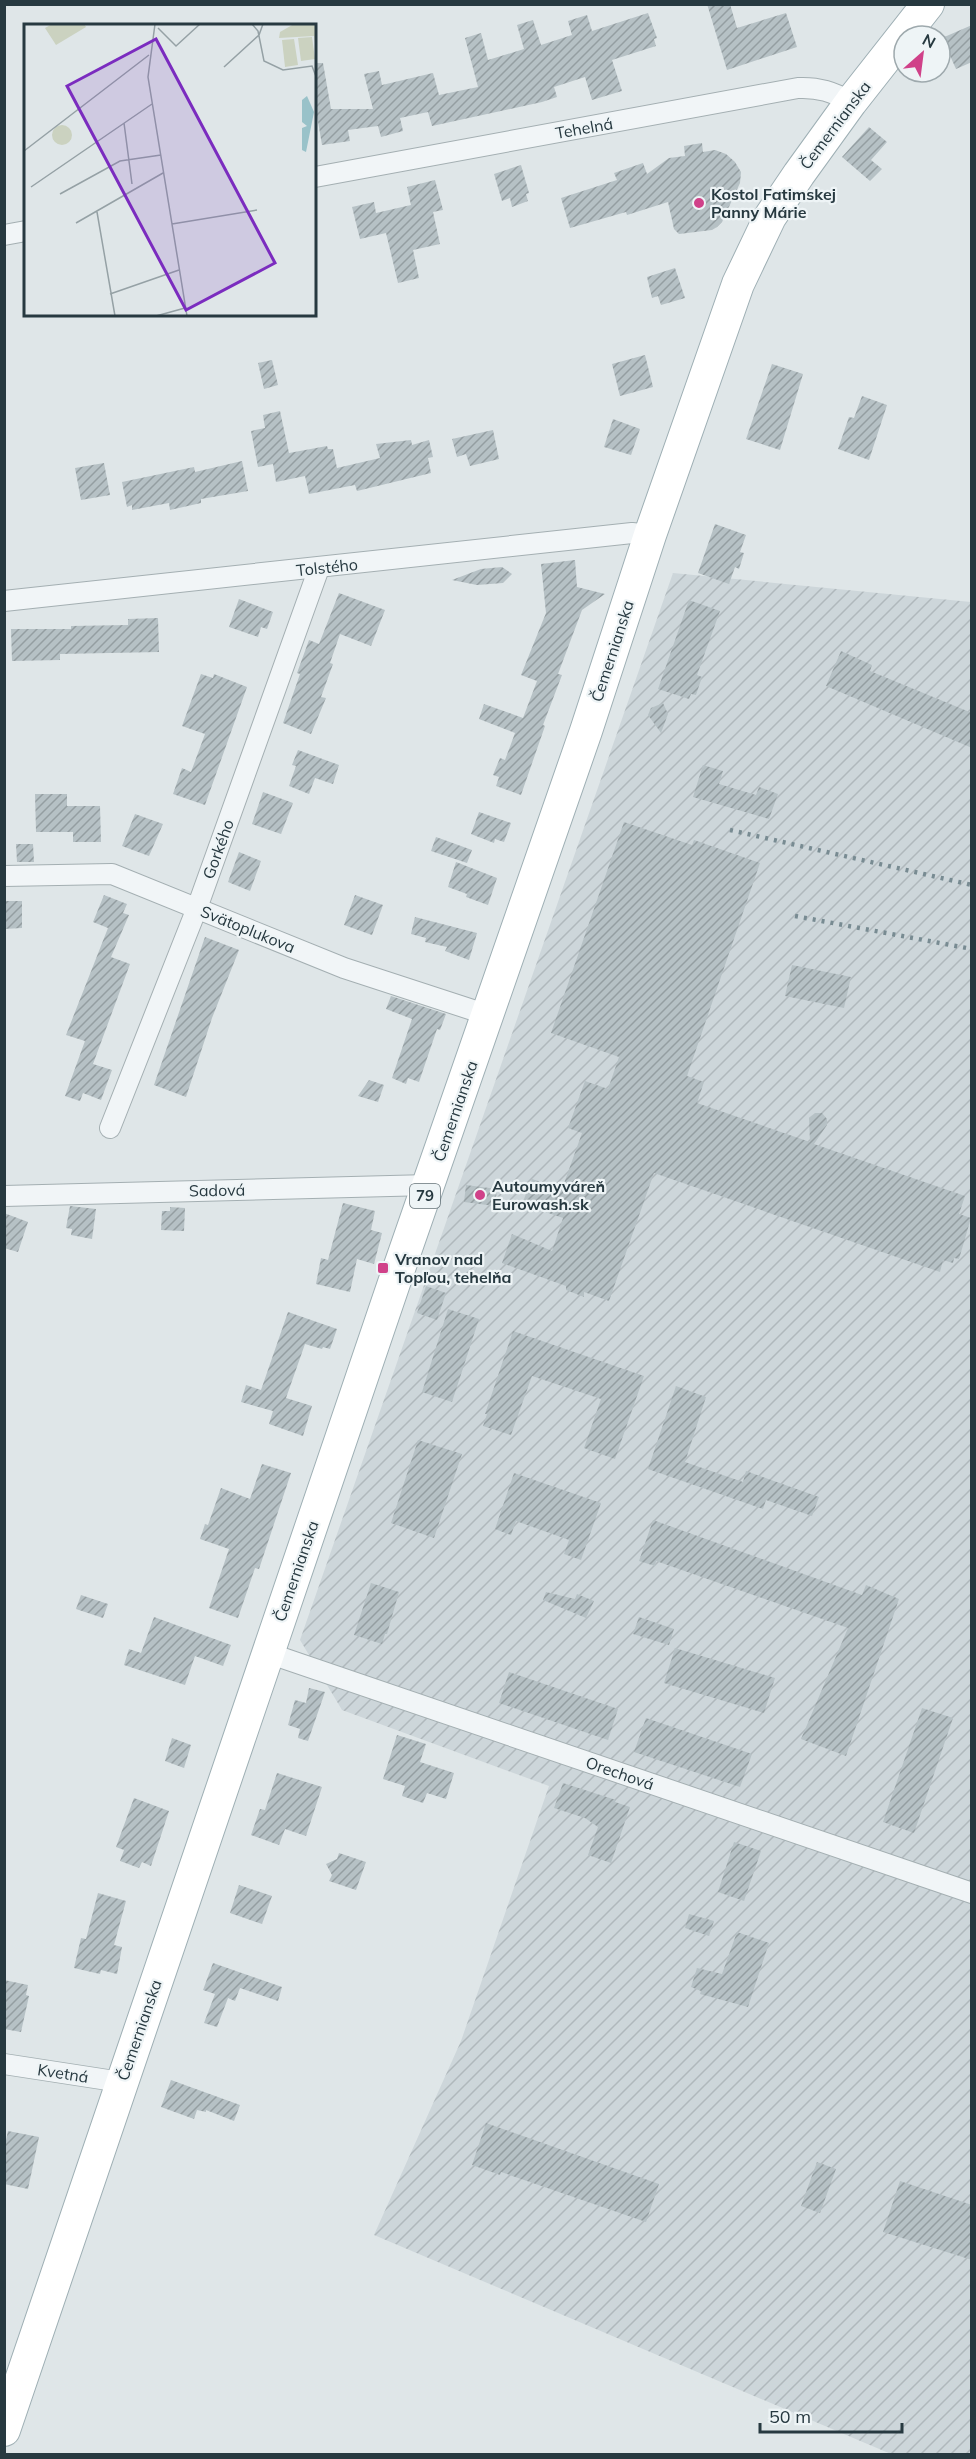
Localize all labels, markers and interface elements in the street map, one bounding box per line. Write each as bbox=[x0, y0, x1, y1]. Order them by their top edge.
inset map bbox=[24, 24, 316, 316]
north arrow bbox=[892, 24, 952, 84]
text: N bbox=[919, 29, 939, 52]
street label: Čemernianska bbox=[795, 77, 875, 173]
street label: Tehelná bbox=[554, 113, 614, 143]
place label: Kostol Fatimskej Panny Márie bbox=[711, 184, 836, 222]
marker: Kostol Fatimskej Panny Márie bbox=[692, 196, 706, 210]
street label: Tolstého bbox=[295, 554, 359, 580]
street label: Čemernianska bbox=[586, 598, 638, 704]
street label: Gorkého bbox=[198, 816, 238, 882]
street label: Svätoplukova bbox=[198, 901, 298, 957]
street label: Čemernianska bbox=[428, 1058, 482, 1164]
place label: Autoumyváreň Eurowash.sk bbox=[492, 1176, 605, 1214]
street label: Sadová bbox=[189, 1180, 245, 1200]
road number: 79 bbox=[410, 1184, 440, 1208]
marker: Autoumyváreň Eurowash.sk bbox=[473, 1188, 487, 1202]
place label: Vranov nad Topľou, tehelňa bbox=[394, 1249, 512, 1287]
marker: Vranov nad Topľou, tehelňa bbox=[376, 1261, 390, 1275]
street label: Čemernianska bbox=[269, 1518, 323, 1624]
street label: Orechová bbox=[583, 1752, 657, 1794]
street label: Čemernianska bbox=[112, 1977, 166, 2083]
street label: Kvetná bbox=[36, 2059, 90, 2087]
scale bar bbox=[760, 2396, 902, 2434]
text: 50 m bbox=[769, 2405, 811, 2428]

